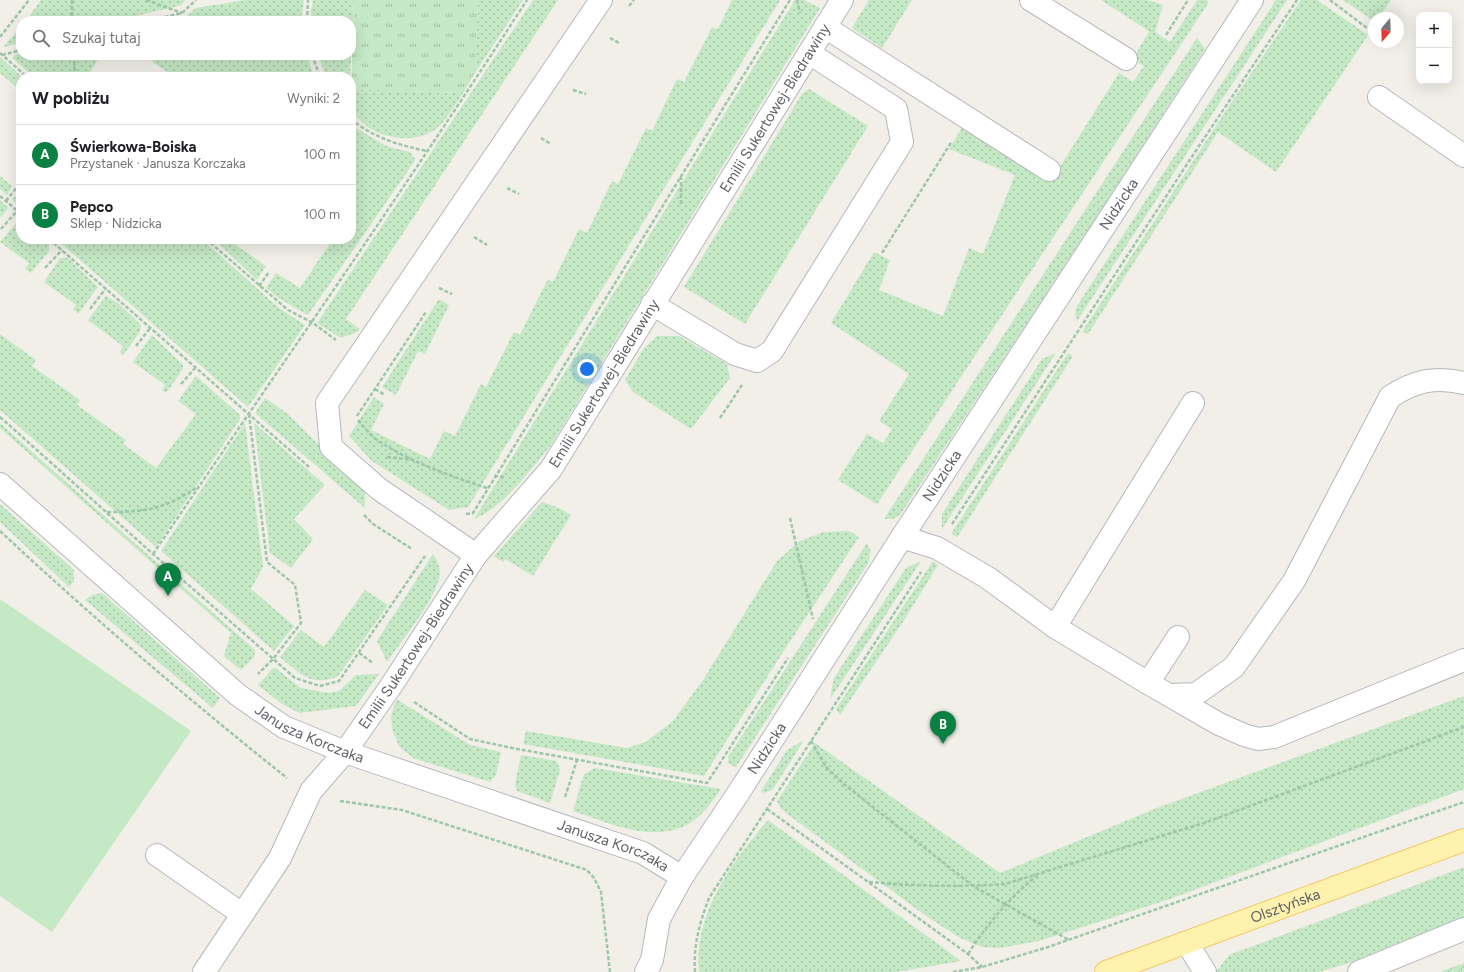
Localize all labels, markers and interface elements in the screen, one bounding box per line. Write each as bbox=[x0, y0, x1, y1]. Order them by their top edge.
north arrow bbox=[1368, 12, 1404, 48]
map controls bbox=[1416, 12, 1452, 84]
button: + bbox=[1416, 12, 1452, 48]
search box bbox=[16, 16, 356, 60]
street label: Emilii Sukertowej-Biedrawiny bbox=[716, 20, 834, 196]
icon: search bbox=[30, 27, 52, 49]
text: Szukaj tutaj bbox=[62, 29, 141, 47]
button: − bbox=[1416, 48, 1452, 84]
text: W pobliżu bbox=[32, 88, 109, 108]
text: Wyniki: 2 bbox=[287, 91, 340, 106]
text: Świerkowa-Boiska bbox=[70, 138, 197, 156]
text: A bbox=[40, 147, 50, 162]
text: 100 m bbox=[304, 147, 340, 162]
text: Przystanek · Janusza Korczaka bbox=[70, 156, 246, 171]
street label: Nidzicka bbox=[1096, 175, 1142, 233]
text: Pepco bbox=[70, 198, 113, 216]
text: B bbox=[41, 207, 49, 222]
text: 100 m bbox=[304, 207, 340, 222]
text: Sklep · Nidzicka bbox=[70, 216, 162, 231]
street label: Emilii Sukertowej-Biedrawiny bbox=[545, 296, 663, 471]
your location bbox=[577, 359, 597, 379]
street label: Nidzicka bbox=[919, 447, 965, 505]
street label: Emilii Sukertowej-Biedrawiny bbox=[355, 560, 477, 733]
pin: A bbox=[155, 563, 181, 596]
street label: Janusza Korczaka bbox=[251, 701, 366, 767]
pin: B bbox=[930, 711, 956, 744]
street label: Nidzicka bbox=[744, 719, 790, 778]
street label: Janusza Korczaka bbox=[555, 816, 672, 876]
street label: Olsztyńska bbox=[1248, 885, 1323, 927]

